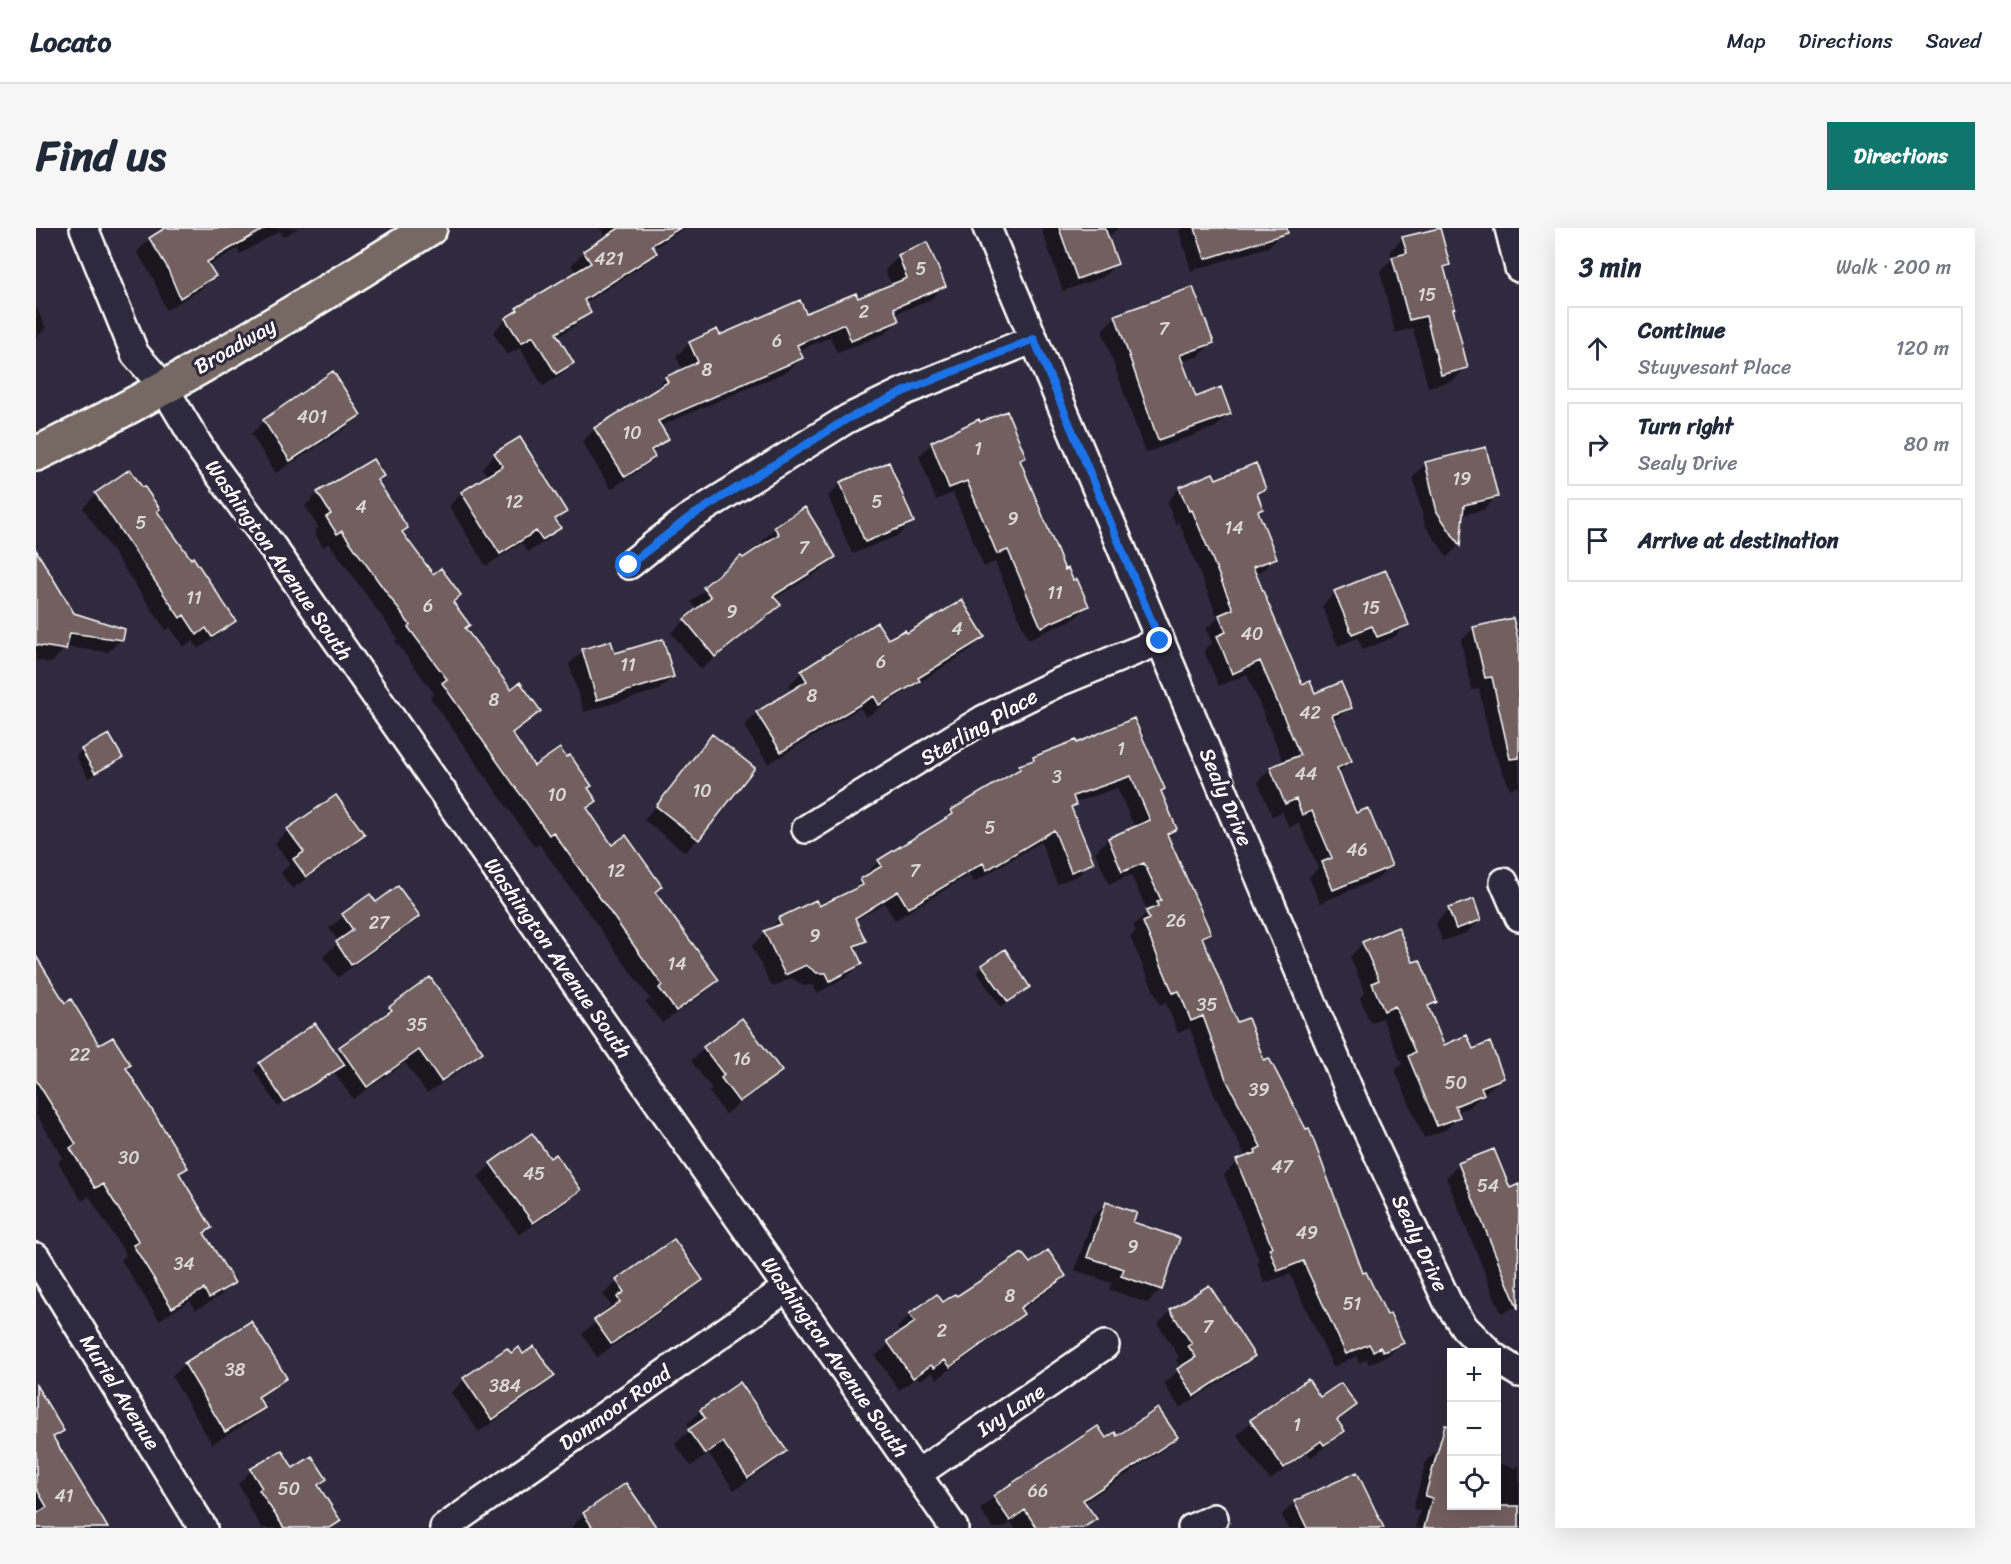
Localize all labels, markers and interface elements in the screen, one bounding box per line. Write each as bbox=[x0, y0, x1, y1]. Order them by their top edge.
text: Locato bbox=[30, 17, 111, 66]
text: Map bbox=[1727, 22, 1765, 60]
text: Directions bbox=[1798, 22, 1893, 60]
text: Saved bbox=[1926, 22, 1981, 60]
text: Find us bbox=[36, 119, 166, 193]
button: Directions bbox=[1827, 122, 1975, 190]
house number: 421 bbox=[594, 243, 624, 275]
text: 3 min bbox=[1579, 244, 1641, 290]
text: Walk · 200 m bbox=[1836, 250, 1951, 285]
house number: 5 bbox=[916, 253, 927, 285]
house number: 15 bbox=[1418, 279, 1436, 311]
house number: 2 bbox=[859, 296, 869, 328]
street label: Broadway bbox=[186, 307, 284, 385]
text: Continue bbox=[1638, 311, 1726, 350]
house number: 7 bbox=[1159, 313, 1171, 345]
house number: 6 bbox=[772, 325, 782, 357]
text: 120 m bbox=[1896, 331, 1949, 366]
icon: ahead bbox=[1581, 332, 1614, 365]
text: Stuyvesant Place bbox=[1638, 350, 1791, 385]
house number: 8 bbox=[702, 354, 713, 386]
house number: 401 bbox=[297, 401, 327, 433]
text: Turn right bbox=[1638, 407, 1733, 446]
house number: 10 bbox=[622, 417, 642, 449]
text: 80 m bbox=[1904, 427, 1949, 462]
icon: right bbox=[1581, 428, 1614, 461]
house number: 1 bbox=[974, 433, 982, 465]
text: Sealy Drive bbox=[1638, 446, 1737, 481]
street label: Washington Avenue South bbox=[195, 451, 363, 669]
house number: 19 bbox=[1453, 463, 1471, 495]
house number: 12 bbox=[505, 486, 523, 518]
house number: 5 bbox=[872, 486, 883, 518]
house number: 4 bbox=[355, 491, 367, 523]
house number: 9 bbox=[1007, 503, 1019, 535]
house number: 5 bbox=[136, 507, 147, 539]
house number: 14 bbox=[1225, 512, 1243, 544]
text: Arrive at destination bbox=[1638, 521, 1839, 560]
icon: arrive bbox=[1581, 524, 1614, 557]
house number: 7 bbox=[799, 532, 811, 564]
route start bbox=[615, 551, 641, 577]
house number: 11 bbox=[1047, 577, 1063, 609]
house number: 11 bbox=[186, 582, 202, 614]
house number: 6 bbox=[423, 590, 433, 622]
house number: 15 bbox=[1362, 592, 1380, 624]
house number: 9 bbox=[726, 596, 738, 628]
house number: 4 bbox=[951, 613, 963, 645]
house number: 40 bbox=[1241, 618, 1263, 650]
route end bbox=[1146, 627, 1172, 653]
house number: 6 bbox=[876, 646, 886, 678]
house number: 11 bbox=[620, 649, 636, 681]
street label: Sterling Place bbox=[913, 678, 1046, 776]
house number: 8 bbox=[807, 680, 818, 712]
house number: 8 bbox=[489, 684, 500, 716]
house number: 42 bbox=[1299, 697, 1321, 729]
house number: 1 bbox=[1117, 733, 1125, 765]
street label: Sealy Drive bbox=[1188, 742, 1264, 853]
house number: 44 bbox=[1295, 758, 1317, 790]
house number: 3 bbox=[1052, 761, 1062, 793]
house number: 10 bbox=[692, 775, 712, 807]
house number: 10 bbox=[547, 779, 567, 811]
house number: 5 bbox=[985, 812, 996, 844]
house number: 46 bbox=[1346, 834, 1368, 866]
street label: Washington Avenue South bbox=[474, 849, 642, 1067]
house number: 12 bbox=[607, 855, 625, 887]
house number: 7 bbox=[910, 855, 922, 887]
house number: 26 bbox=[1166, 905, 1186, 937]
house number: 27 bbox=[369, 907, 391, 939]
house number: 9 bbox=[809, 920, 821, 952]
house number: 14 bbox=[668, 948, 686, 980]
house number: 35 bbox=[1197, 989, 1217, 1021]
house number: 35 bbox=[407, 1009, 427, 1041]
house number: 22 bbox=[70, 1039, 90, 1071]
house number: 16 bbox=[733, 1043, 751, 1075]
house number: 50 bbox=[1445, 1067, 1467, 1099]
house number: 39 bbox=[1249, 1074, 1269, 1106]
house number: 30 bbox=[118, 1142, 140, 1174]
house number: 47 bbox=[1271, 1151, 1294, 1183]
house number: 45 bbox=[523, 1158, 545, 1190]
house number: 54 bbox=[1477, 1170, 1499, 1202]
street label: Sealy Drive bbox=[1381, 1188, 1459, 1299]
house number: 49 bbox=[1296, 1217, 1318, 1249]
house number: 9 bbox=[1127, 1231, 1139, 1263]
house number: 34 bbox=[173, 1248, 195, 1280]
street label: Washington Avenue South bbox=[751, 1248, 919, 1466]
house number: 8 bbox=[1005, 1280, 1016, 1312]
house number: 51 bbox=[1343, 1288, 1362, 1320]
house number: 7 bbox=[1203, 1311, 1215, 1343]
house number: 2 bbox=[937, 1315, 947, 1347]
street label: Muriel Avenue bbox=[69, 1326, 171, 1458]
map controls bbox=[1447, 1348, 1501, 1510]
button: + bbox=[1447, 1348, 1501, 1402]
house number: 38 bbox=[225, 1354, 246, 1386]
street label: Donmoor Road bbox=[551, 1354, 681, 1461]
house number: 384 bbox=[489, 1370, 521, 1402]
street label: Ivy Lane bbox=[968, 1373, 1054, 1448]
button: − bbox=[1447, 1402, 1501, 1456]
house number: 1 bbox=[1293, 1409, 1301, 1441]
button: locate bbox=[1447, 1456, 1501, 1510]
house number: 50 bbox=[278, 1473, 300, 1505]
house number: 66 bbox=[1028, 1475, 1048, 1507]
house number: 41 bbox=[55, 1480, 74, 1512]

